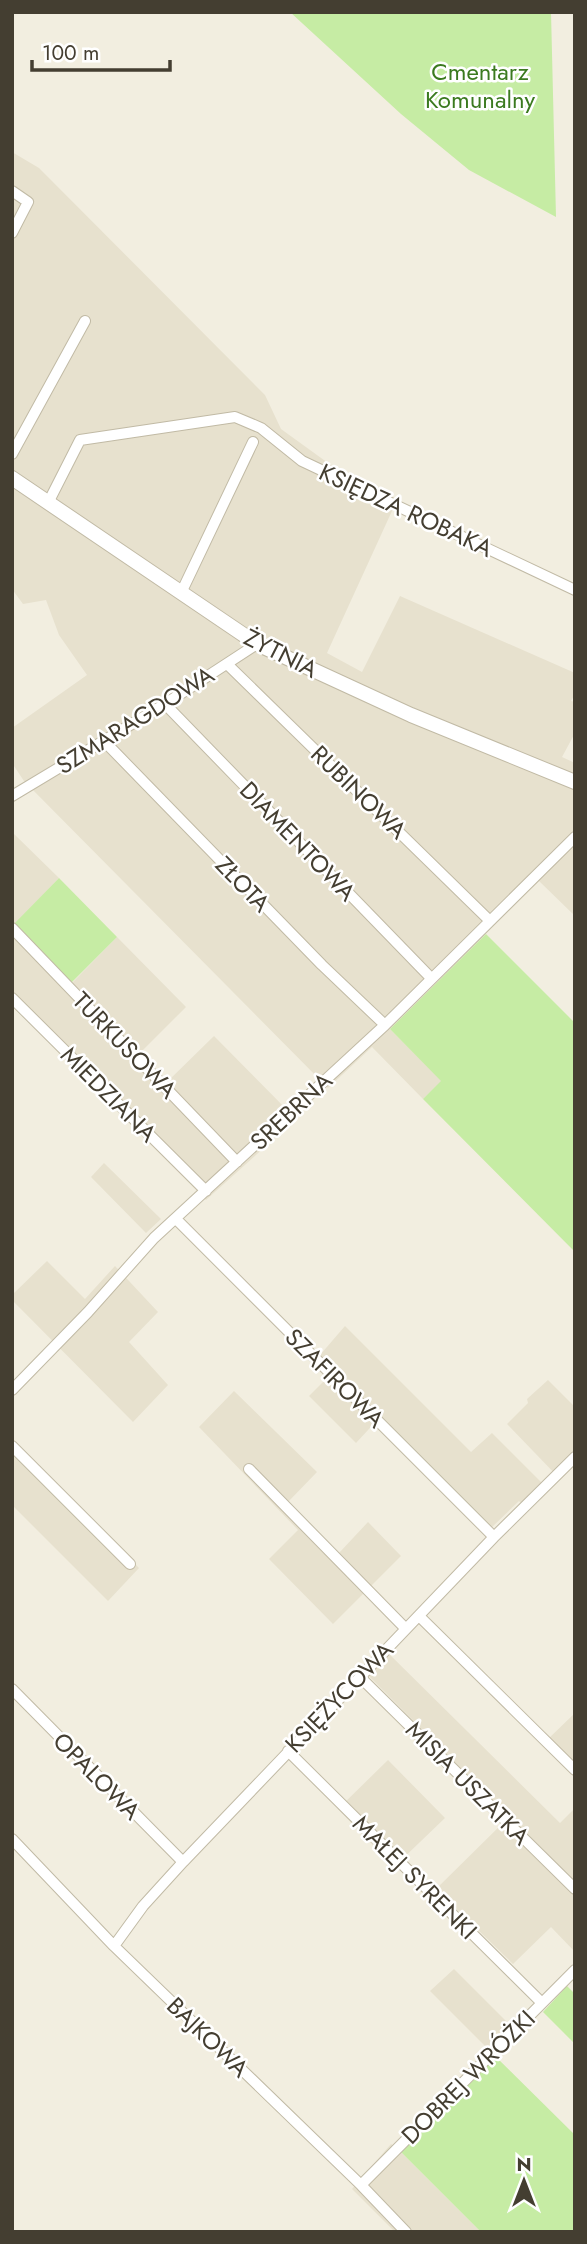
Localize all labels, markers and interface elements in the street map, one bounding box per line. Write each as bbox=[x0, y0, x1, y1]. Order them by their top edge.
scale bar bbox=[32, 28, 170, 72]
text: 100 m bbox=[42, 38, 99, 68]
park label: Cmentarz Komunalny bbox=[425, 54, 535, 117]
street label: KSIĘDZA ROBAKA bbox=[313, 454, 499, 566]
street label: ŻYTNIA bbox=[238, 620, 324, 687]
street label: SZMARAGDOWA bbox=[49, 657, 221, 783]
street label: RUBINOWA bbox=[303, 737, 415, 847]
street label: DIAMENTOWA bbox=[232, 773, 364, 909]
street label: ZŁOTA bbox=[207, 848, 279, 920]
street label: TURKUSOWA bbox=[65, 984, 185, 1106]
street label: MIEDZIANA bbox=[53, 1038, 165, 1150]
street label: SREBRNA bbox=[242, 1064, 340, 1158]
street label: SZAFIROWA bbox=[277, 1320, 393, 1436]
street label: KSIĘŻYCOWA bbox=[277, 1633, 401, 1761]
street label: MISIA USZATKA bbox=[398, 1713, 538, 1853]
street label: OPALOWA bbox=[45, 1724, 149, 1828]
street label: MAŁEJ SYRENKI bbox=[345, 1807, 485, 1947]
street label: BAJKOWA bbox=[159, 1989, 257, 2085]
street label: DOBREJ WRÓŻKI bbox=[393, 2002, 543, 2152]
north arrow bbox=[489, 2146, 559, 2216]
text: N bbox=[516, 2151, 532, 2178]

